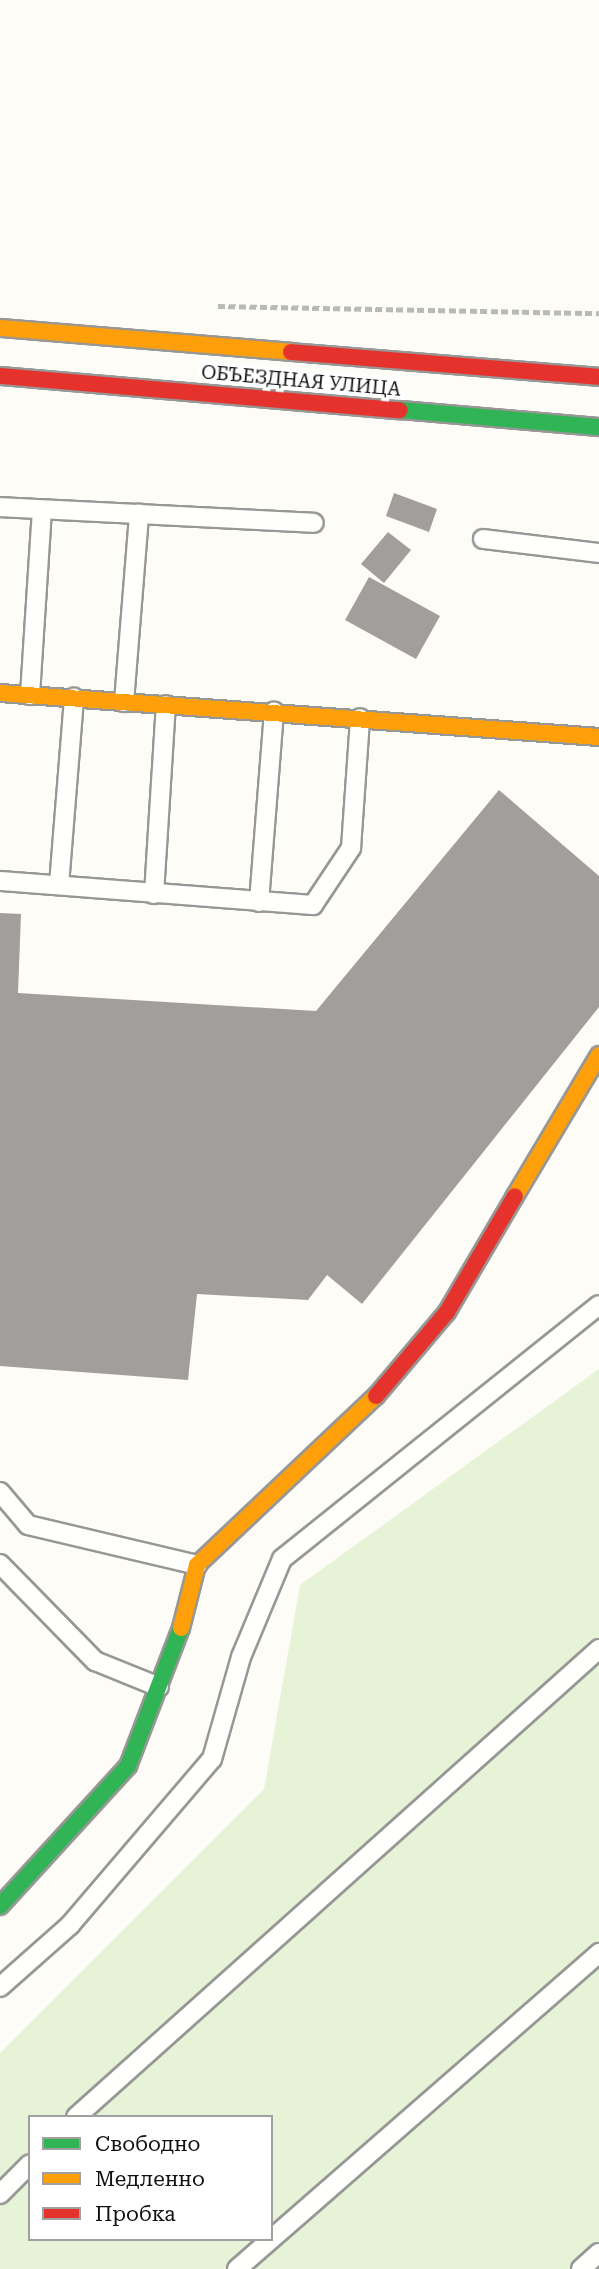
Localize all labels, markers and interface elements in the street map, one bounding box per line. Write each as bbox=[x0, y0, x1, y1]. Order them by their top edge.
street label: ОБЪЕЗДНАЯ УЛИЦА bbox=[200, 361, 402, 401]
legend bbox=[28, 2115, 273, 2241]
text: Свободно bbox=[95, 2132, 201, 2156]
text: Медленно bbox=[95, 2167, 205, 2191]
text: Пробка bbox=[95, 2202, 176, 2226]

